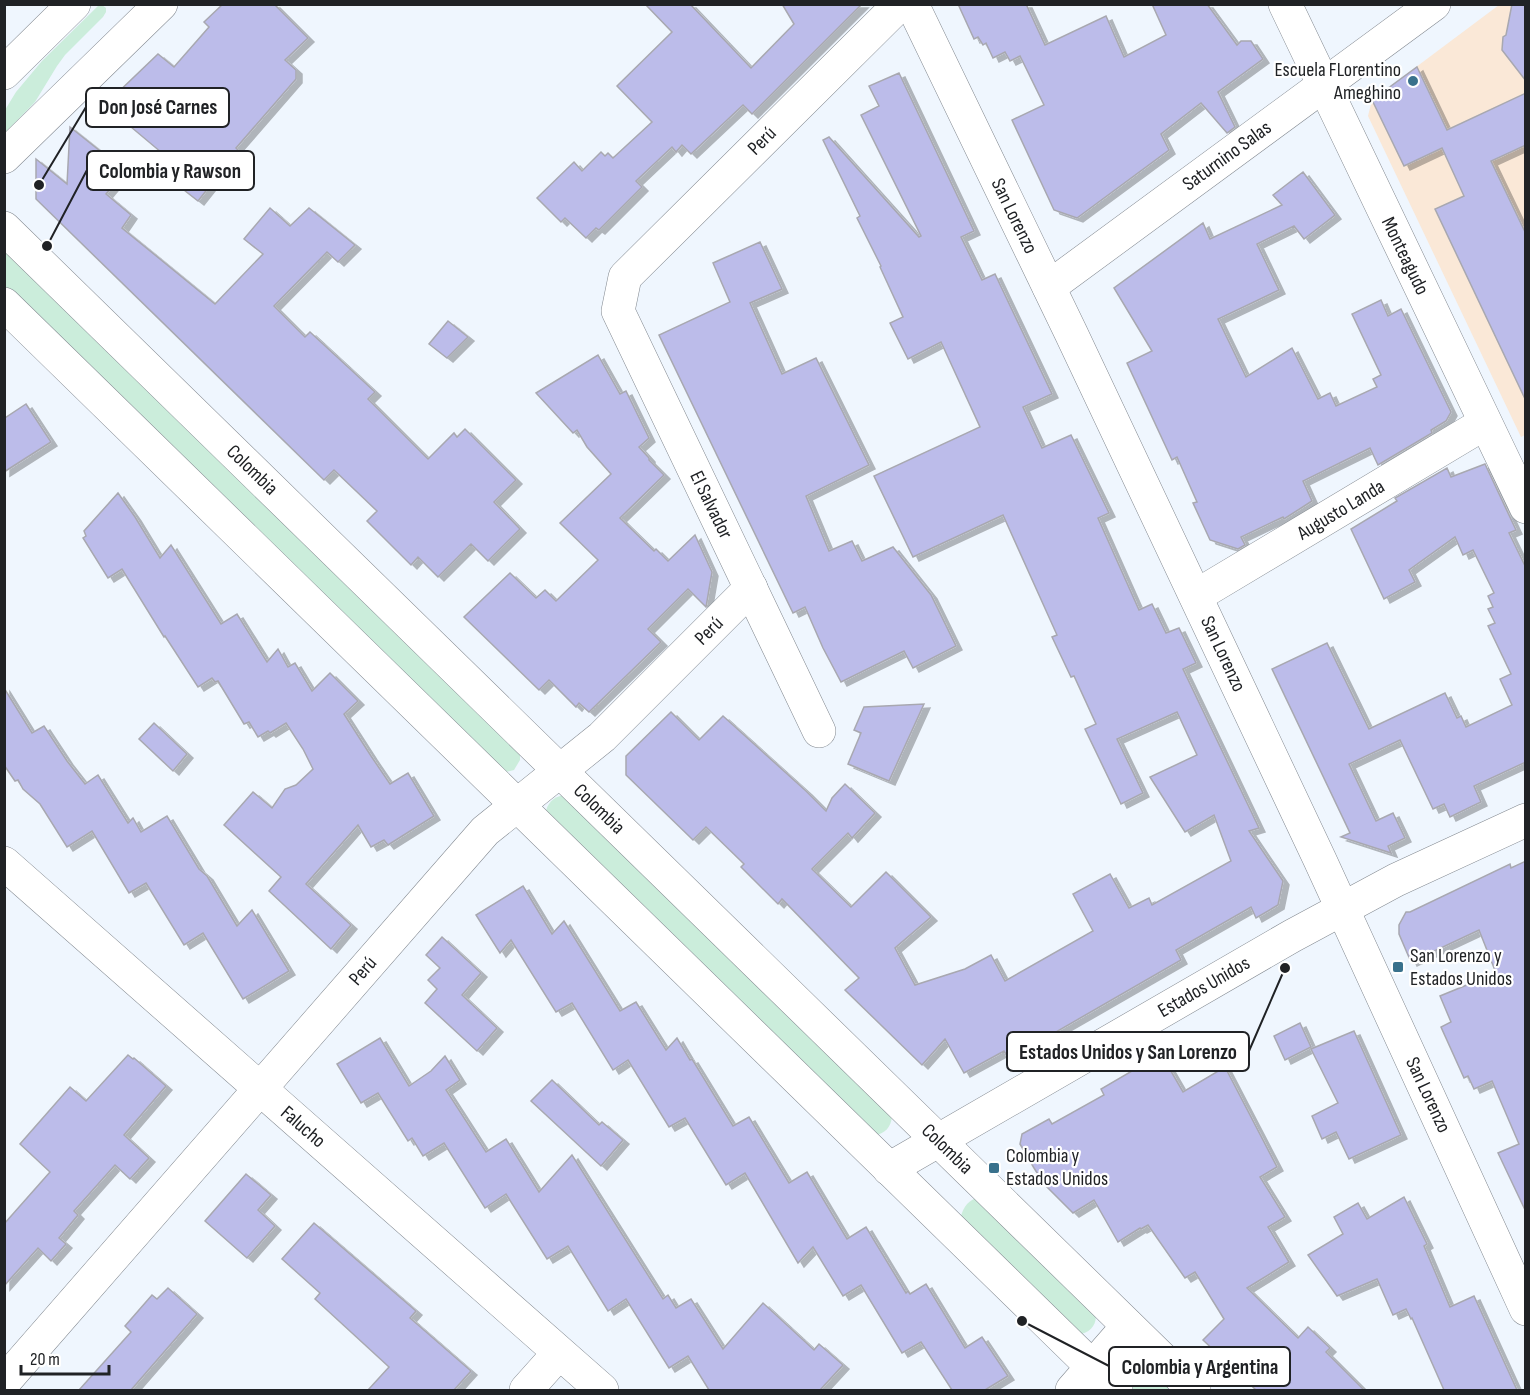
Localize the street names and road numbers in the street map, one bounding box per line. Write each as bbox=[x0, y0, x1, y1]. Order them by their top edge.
street label: Saturnino Salas bbox=[1178, 116, 1276, 196]
street label: Perú bbox=[743, 122, 781, 160]
street label: San Lorenzo bbox=[986, 174, 1042, 258]
street label: Monteagudo bbox=[1376, 213, 1434, 299]
street label: Colombia bbox=[221, 440, 283, 500]
street label: El Salvador bbox=[684, 467, 738, 543]
street label: Augusto Landa bbox=[1292, 475, 1389, 546]
street label: Perú bbox=[690, 612, 728, 650]
street label: San Lorenzo bbox=[1195, 612, 1251, 696]
street label: Colombia bbox=[568, 779, 630, 839]
street label: Estados Unidos bbox=[1154, 951, 1254, 1023]
street label: Perú bbox=[344, 952, 382, 990]
street label: San Lorenzo bbox=[1400, 1053, 1456, 1137]
street label: Falucho bbox=[276, 1101, 330, 1153]
street label: Colombia bbox=[916, 1119, 978, 1179]

